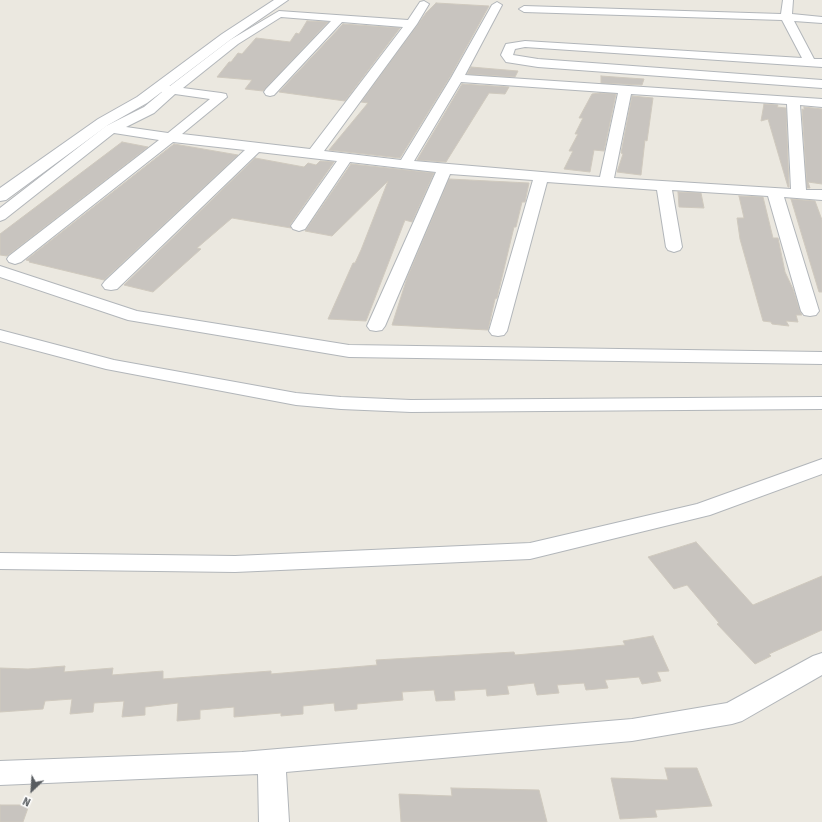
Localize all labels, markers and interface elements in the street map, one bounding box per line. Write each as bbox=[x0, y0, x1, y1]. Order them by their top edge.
north arrow bbox=[12, 770, 52, 810]
text: N bbox=[20, 793, 33, 810]

